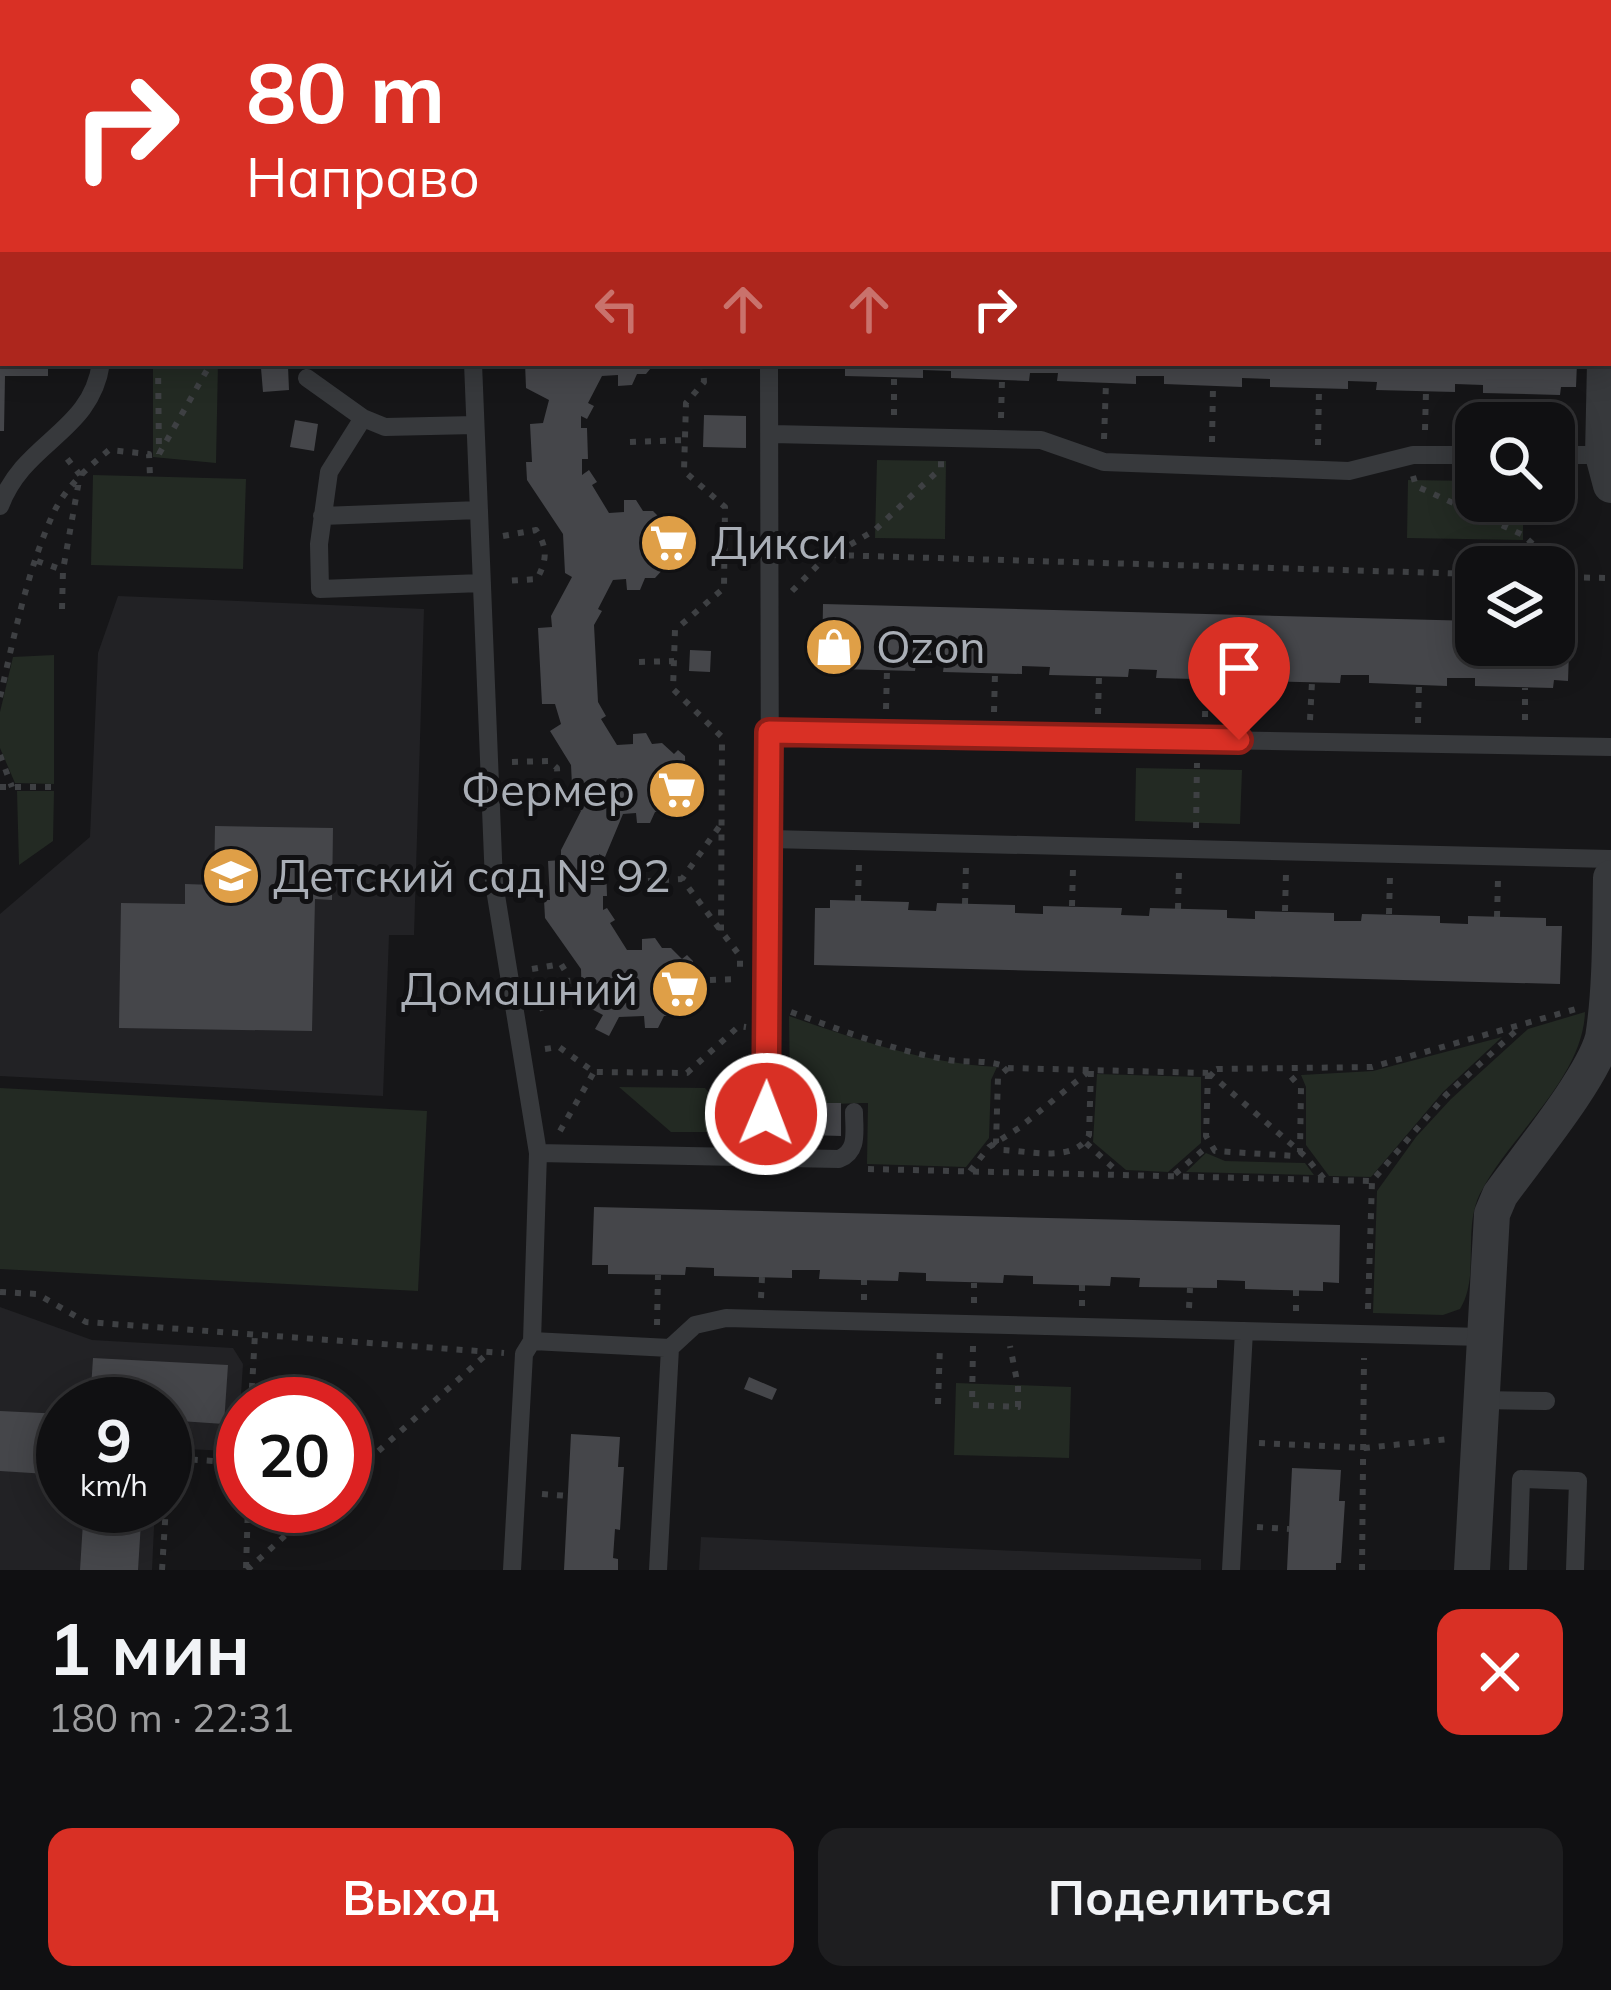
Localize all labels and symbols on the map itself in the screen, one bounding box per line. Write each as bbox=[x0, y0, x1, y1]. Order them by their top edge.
supermarket icon: Дикси bbox=[638, 512, 700, 574]
place label: Дикси bbox=[711, 514, 848, 570]
shop icon: Ozon bbox=[803, 616, 865, 678]
pin bbox=[1188, 617, 1290, 740]
place label: Ozon bbox=[876, 618, 986, 674]
supermarket icon: Фермер bbox=[646, 759, 708, 821]
place label: Фермер bbox=[461, 761, 635, 817]
school or university icon: Детский сад № 92 bbox=[200, 845, 262, 907]
place label: Детский сад № 92 bbox=[273, 847, 671, 903]
supermarket icon: Домашний bbox=[649, 958, 711, 1020]
place label: Домашний bbox=[401, 960, 638, 1016]
position arrow bbox=[703, 1051, 829, 1177]
speed limit sign: 20 bbox=[216, 1377, 372, 1533]

